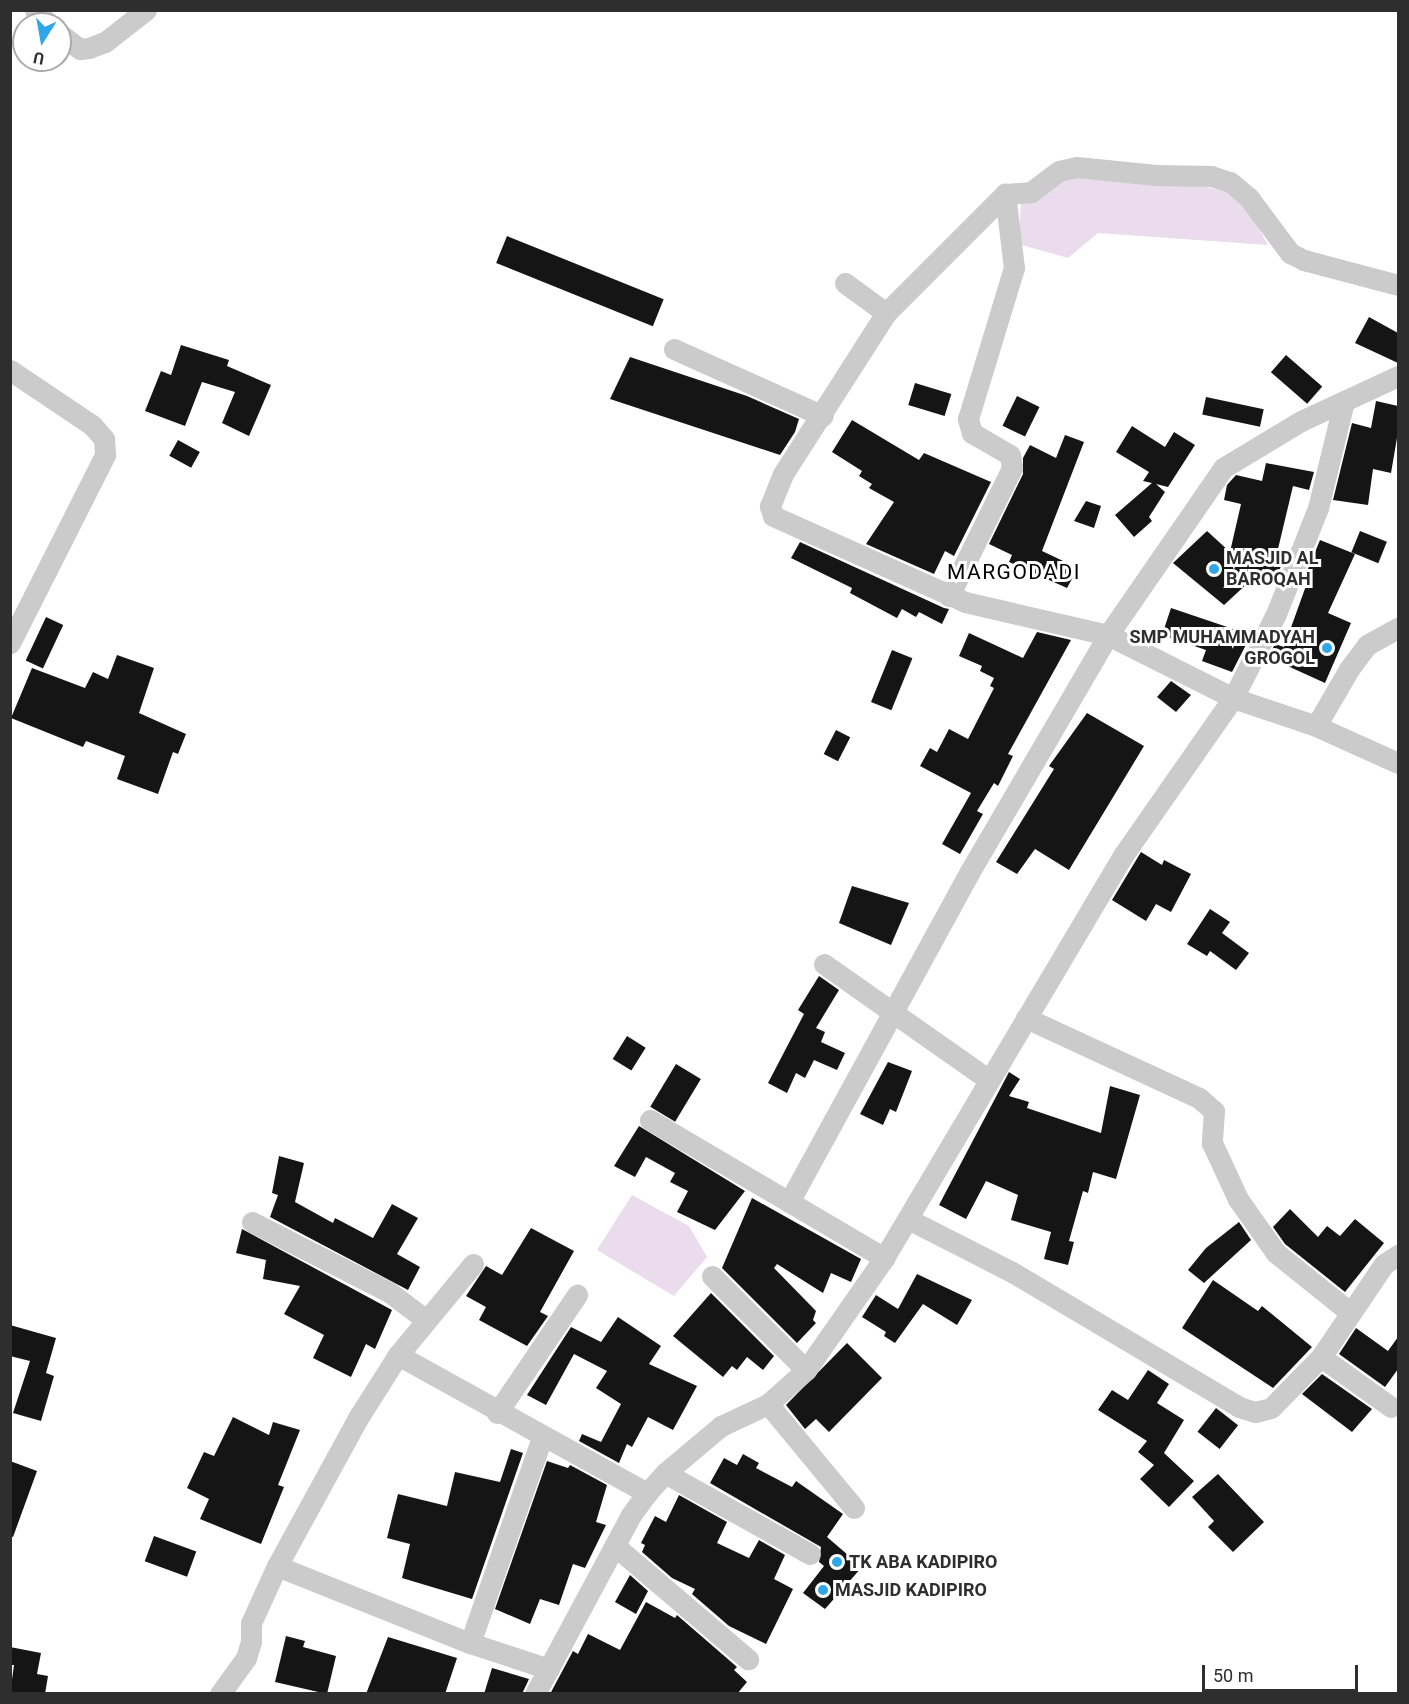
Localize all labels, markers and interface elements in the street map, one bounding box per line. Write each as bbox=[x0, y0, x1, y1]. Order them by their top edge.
north arrow bbox=[12, 12, 72, 72]
text: U bbox=[32, 48, 46, 69]
place label: MASJID AL BAROQAH bbox=[1226, 548, 1318, 590]
district label: MARGODADI bbox=[947, 559, 1081, 585]
marker: MASJID AL BAROQAH bbox=[1207, 562, 1221, 576]
place label: SMP MUHAMMADYAH GROGOL bbox=[1130, 627, 1315, 670]
marker: SMP MUHAMMADYAH GROGOL bbox=[1320, 641, 1334, 655]
place label: TK ABA KADIPIRO bbox=[849, 1551, 998, 1573]
marker: TK ABA KADIPIRO bbox=[830, 1555, 844, 1569]
place label: MASJID KADIPIRO bbox=[835, 1579, 987, 1601]
marker: MASJID KADIPIRO bbox=[816, 1583, 830, 1597]
scale bar bbox=[1205, 1653, 1361, 1691]
text: 50 m bbox=[1213, 1665, 1253, 1686]

